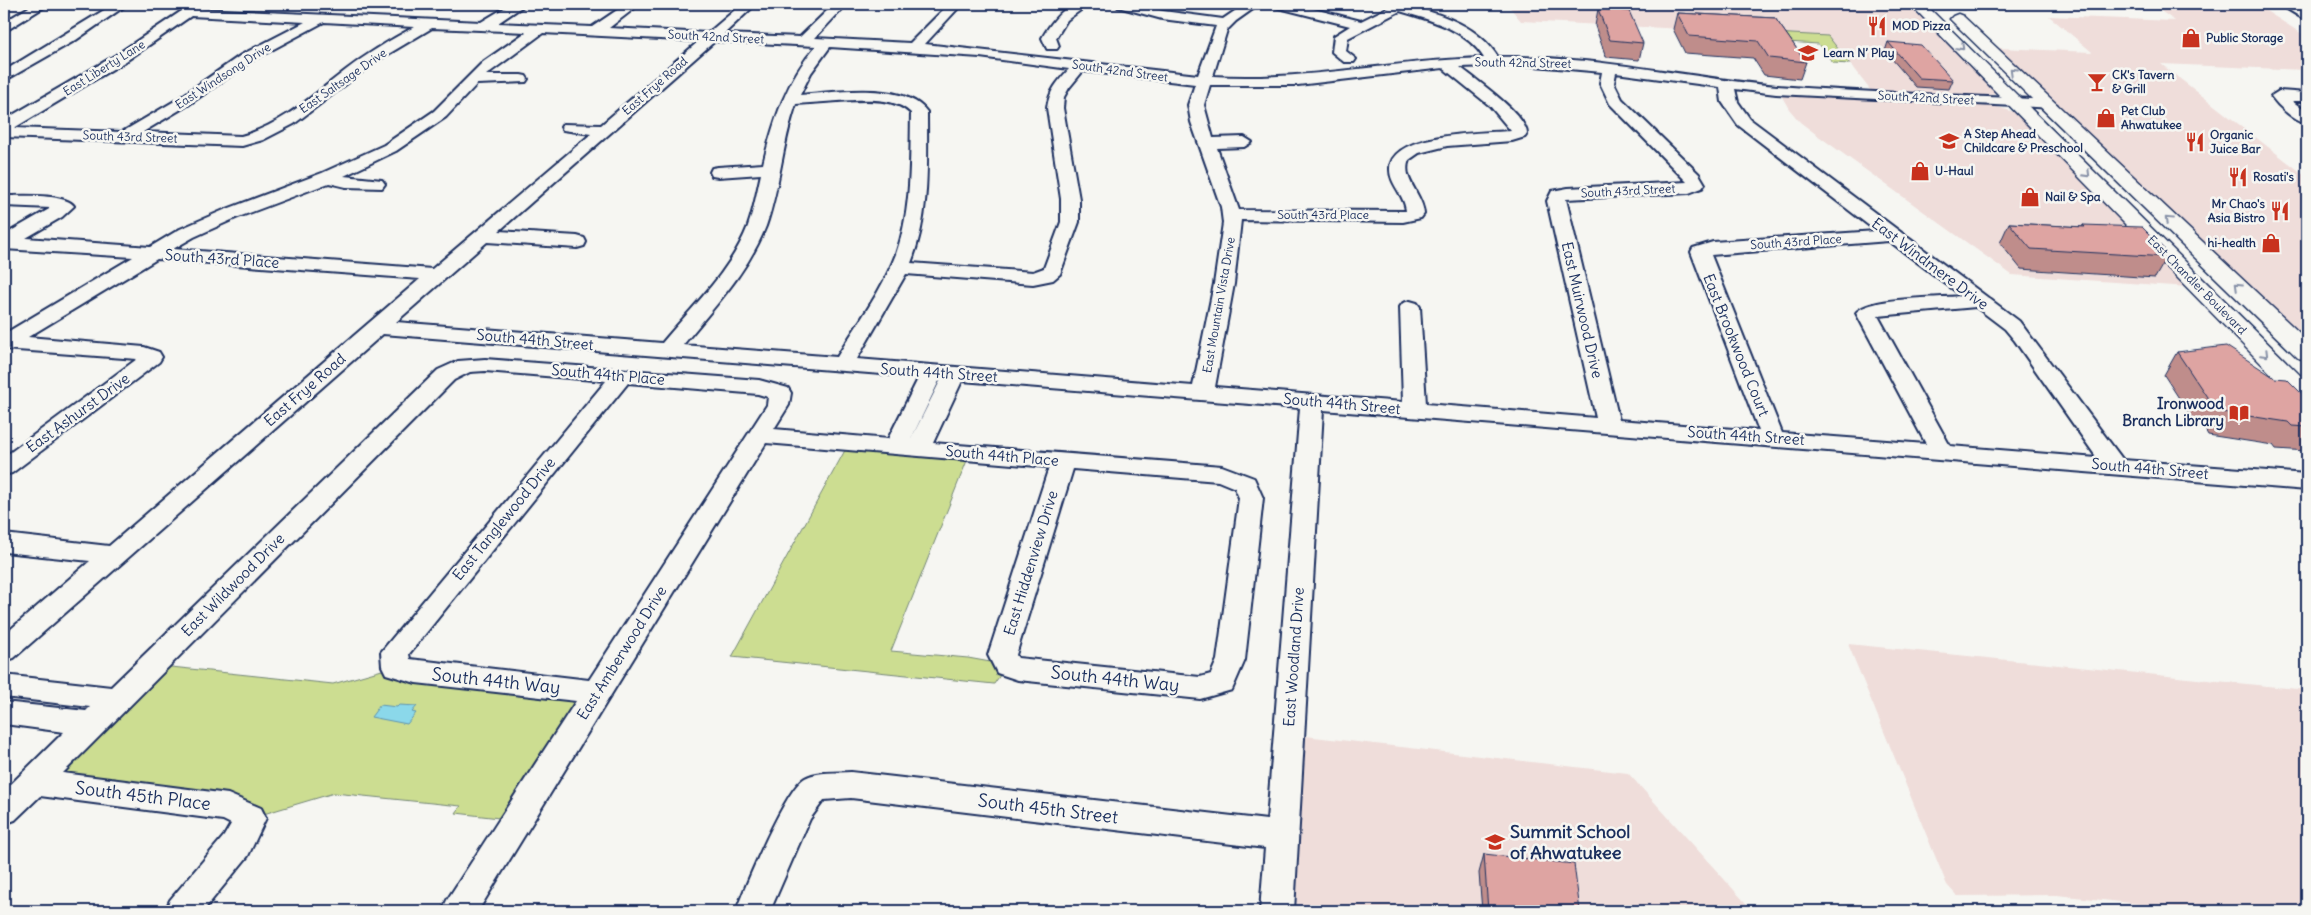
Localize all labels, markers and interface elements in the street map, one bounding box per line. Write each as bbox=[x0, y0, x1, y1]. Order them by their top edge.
restaurant icon: MOD Pizza bbox=[1866, 15, 1888, 37]
place label: MOD Pizza bbox=[1892, 18, 1951, 33]
street label: South 42nd Street bbox=[667, 26, 765, 47]
shop icon: Public Storage bbox=[2180, 27, 2202, 49]
place label: Public Storage bbox=[2206, 30, 2284, 46]
street label: East Liberty Lane bbox=[60, 36, 147, 99]
street label: East Windsong Drive bbox=[172, 39, 273, 112]
one-way arrow bbox=[1955, 41, 1964, 50]
school or university icon: Learn N’ Play bbox=[1797, 42, 1819, 64]
street label: East Saltsage Drive bbox=[296, 45, 389, 116]
place label: Learn N’ Play bbox=[1823, 45, 1895, 61]
street label: East Frye Road bbox=[619, 53, 690, 118]
street label: South 42nd Street bbox=[1475, 54, 1571, 71]
street label: South 42nd Street bbox=[1071, 56, 1169, 85]
place label: CK's Tavern & Grill bbox=[2112, 67, 2174, 96]
one-way arrow bbox=[2010, 68, 2019, 77]
bar icon: CK's Tavern & Grill bbox=[2086, 71, 2108, 93]
street label: South 42nd Street bbox=[1877, 87, 1975, 108]
place label: Pet Club Ahwatukee bbox=[2121, 103, 2182, 132]
shop icon: Pet Club Ahwatukee bbox=[2095, 107, 2117, 129]
place label: A Step Ahead Childcare & Preschool bbox=[1964, 126, 2083, 155]
street label: South 43rd Street bbox=[82, 127, 178, 146]
place label: Organic Juice Bar bbox=[2210, 127, 2261, 156]
school or university icon: A Step Ahead Childcare & Preschool bbox=[1938, 130, 1960, 152]
restaurant icon: Organic Juice Bar bbox=[2184, 131, 2206, 153]
shop icon: U-Haul bbox=[1909, 160, 1931, 182]
place label: U-Haul bbox=[1935, 163, 1974, 178]
restaurant icon: Rosati's bbox=[2227, 166, 2249, 188]
one-way arrow bbox=[2081, 168, 2090, 177]
place label: Rosati's bbox=[2253, 169, 2295, 184]
street label: South 43rd Street bbox=[1580, 181, 1676, 200]
shop icon: Nail & Spa bbox=[2019, 186, 2041, 208]
place label: Nail & Spa bbox=[2045, 189, 2101, 205]
place label: Mr Chao's Asia Bistro bbox=[2208, 196, 2266, 225]
restaurant icon: Mr Chao's Asia Bistro bbox=[2269, 200, 2291, 222]
street label: South 43rd Place bbox=[1277, 207, 1369, 222]
street label: East Windmere Drive bbox=[1868, 214, 1992, 314]
one-way arrow bbox=[2165, 217, 2174, 226]
street label: South 43rd Place bbox=[1750, 231, 1842, 252]
street label: East Chandler Boulevard bbox=[2145, 232, 2250, 337]
shop icon: hi-health bbox=[2260, 232, 2282, 254]
place label: hi-health bbox=[2207, 235, 2256, 250]
street label: East Mountain Vista Drive bbox=[1199, 236, 1238, 374]
street label: East Muirwood Drive bbox=[1558, 240, 1607, 380]
street label: South 43rd Place bbox=[164, 245, 280, 272]
street label: East Brookwood Court bbox=[1699, 271, 1774, 419]
one-way arrow bbox=[2235, 283, 2244, 292]
street label: South 44th Street bbox=[476, 325, 594, 354]
one-way arrow bbox=[2260, 348, 2269, 357]
street label: East Frye Road bbox=[260, 349, 350, 430]
street label: South 44th Street bbox=[880, 359, 998, 386]
street label: South 44th Place bbox=[551, 360, 666, 389]
street label: East Ashurst Drive bbox=[22, 369, 133, 457]
street label: South 44th Street bbox=[1283, 389, 1401, 418]
place label: Ironwood Branch Library bbox=[2122, 394, 2224, 431]
library icon: Ironwood Branch Library bbox=[2228, 402, 2250, 424]
street label: South 44th Street bbox=[1687, 422, 1805, 449]
street label: South 44th Place bbox=[945, 441, 1060, 470]
street label: East Tanglewood Drive bbox=[448, 453, 559, 584]
street label: South 44th Street bbox=[2091, 454, 2209, 483]
street label: East Hiddenview Drive bbox=[999, 488, 1062, 638]
street label: East Wildwood Drive bbox=[177, 529, 288, 640]
street label: East Amberwood Drive bbox=[573, 582, 671, 723]
street label: East Woodland Drive bbox=[1279, 587, 1308, 727]
street label: South 44th Way bbox=[1050, 660, 1180, 697]
street label: South 44th Way bbox=[431, 662, 561, 699]
street label: South 45th Place bbox=[74, 776, 212, 815]
street label: South 45th Street bbox=[977, 789, 1119, 829]
place label: Summit School of Ahwatukee bbox=[1510, 820, 1630, 864]
school or university icon: Summit School of Ahwatukee bbox=[1484, 831, 1506, 853]

